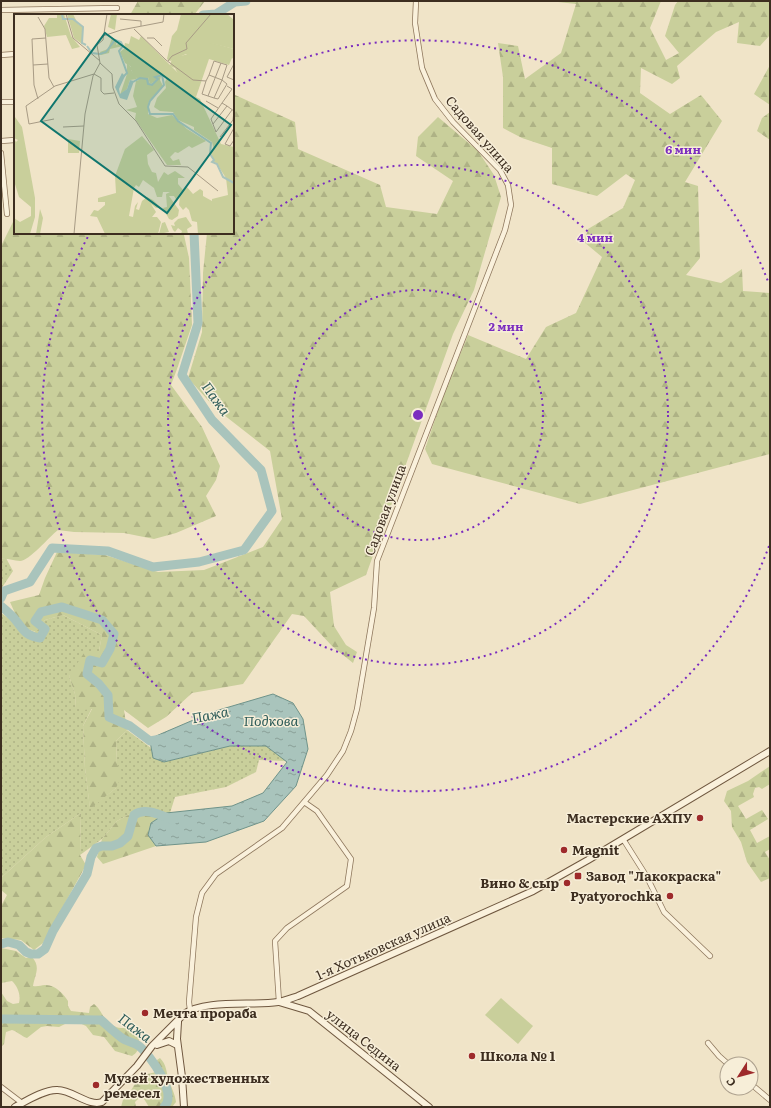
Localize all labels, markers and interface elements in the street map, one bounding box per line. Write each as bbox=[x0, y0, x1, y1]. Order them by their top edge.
inset map bbox=[14, 14, 234, 234]
street label: Садовая улица bbox=[442, 91, 519, 176]
text: 6 мин bbox=[665, 140, 701, 158]
text: 4 мин bbox=[577, 228, 614, 246]
text: 2 мин bbox=[488, 317, 524, 335]
water label: Пажа bbox=[198, 377, 236, 419]
centre of rings bbox=[411, 408, 425, 422]
street label: Садовая улица bbox=[359, 461, 410, 558]
water label: Пажа bbox=[190, 701, 230, 727]
water label: Подкова bbox=[243, 710, 299, 730]
place label: Мастерские АХПУ bbox=[566, 808, 693, 827]
marker: Мастерские АХПУ bbox=[695, 813, 705, 823]
place label: Magnit bbox=[572, 840, 620, 859]
marker: Magnit bbox=[559, 845, 569, 855]
place label: Завод "Лакокраска" bbox=[586, 866, 721, 885]
marker: Завод "Лакокраска" bbox=[573, 871, 583, 881]
place label: Вино & сыр bbox=[480, 873, 559, 892]
marker: Вино & сыр bbox=[562, 878, 572, 888]
place label: Pyatyorochka bbox=[570, 886, 662, 905]
marker: Pyatyorochka bbox=[665, 891, 675, 901]
street label: 1-я Хотьковская улица bbox=[312, 907, 453, 984]
place label: Мечта прораба bbox=[153, 1003, 258, 1022]
street label: улица Седина bbox=[323, 1004, 406, 1075]
water label: Пажа bbox=[115, 1008, 157, 1046]
marker: Мечта прораба bbox=[140, 1008, 150, 1018]
place label: Школа № 1 bbox=[480, 1046, 556, 1065]
marker: Школа № 1 bbox=[467, 1051, 477, 1061]
north arrow bbox=[719, 1056, 759, 1096]
place label: Музей художественных ремесел bbox=[104, 1068, 269, 1102]
text: С bbox=[721, 1074, 739, 1090]
marker: Музей художественных ремесел bbox=[91, 1080, 101, 1090]

